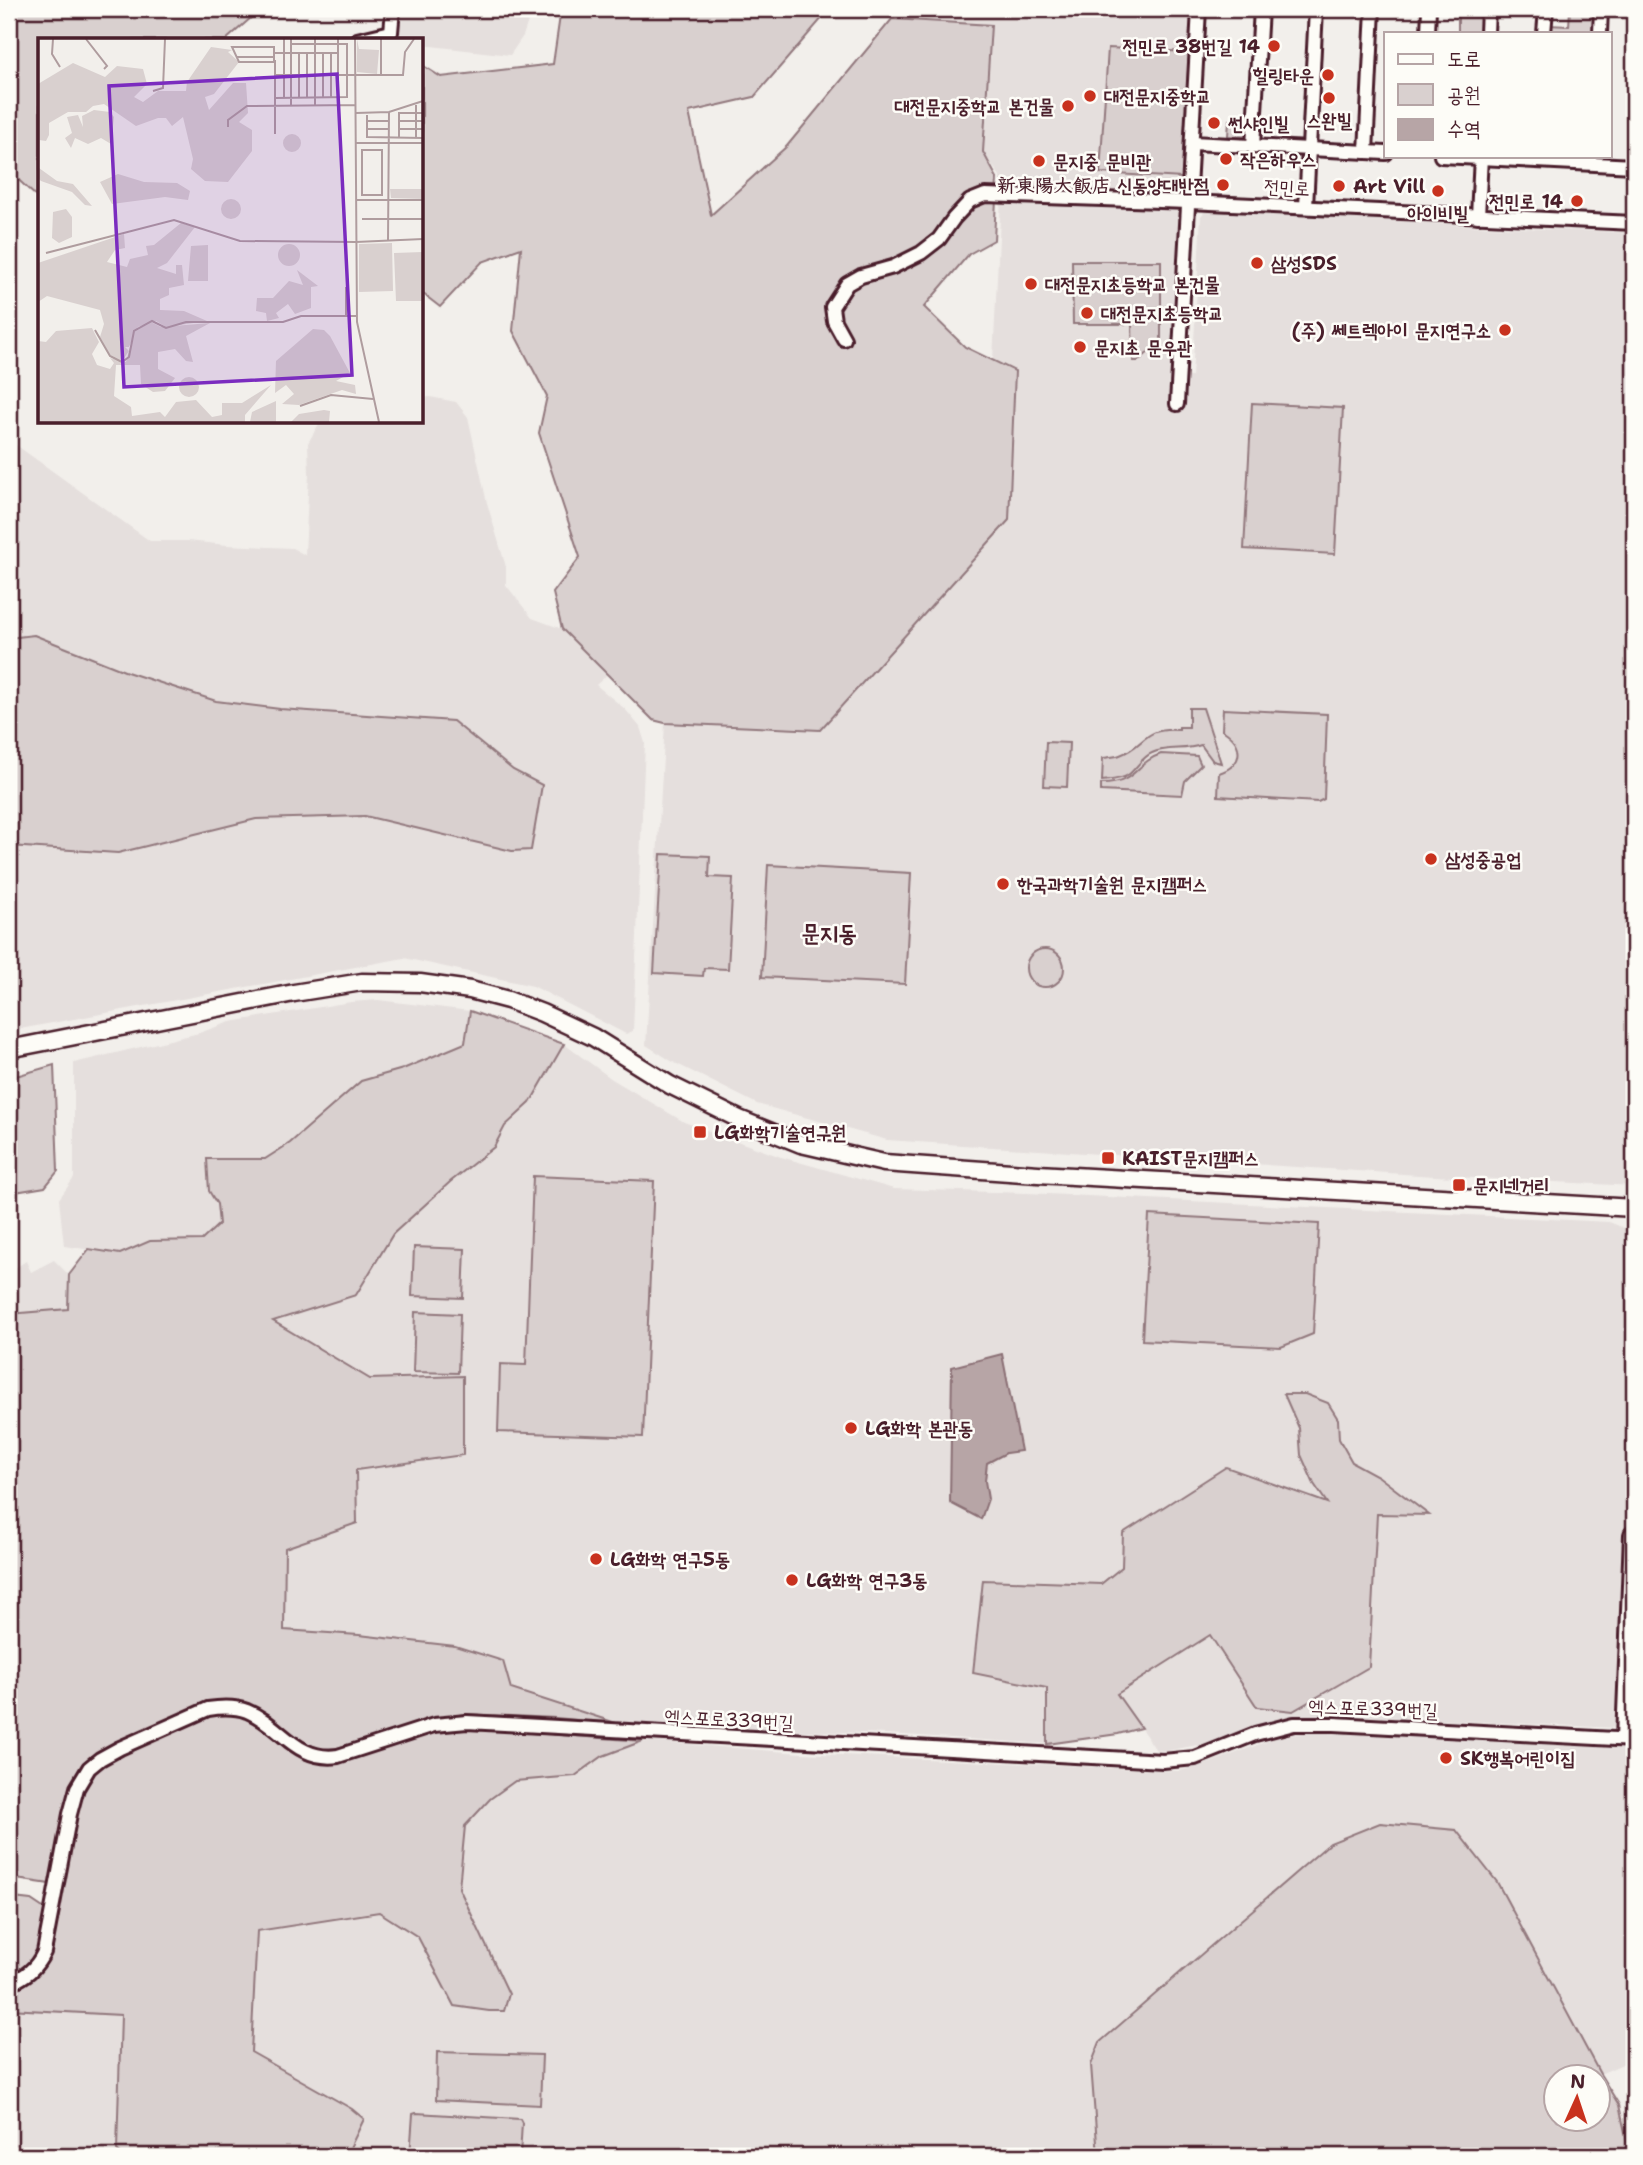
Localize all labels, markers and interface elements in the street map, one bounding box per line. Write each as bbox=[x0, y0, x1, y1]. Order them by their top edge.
legend bbox=[1384, 32, 1612, 158]
place label: 전민로 38번길 14 bbox=[1122, 34, 1261, 59]
inset map bbox=[38, 38, 424, 424]
marker: 전민로 38번길 14 bbox=[1266, 38, 1282, 54]
text: 도로 bbox=[1447, 45, 1481, 73]
place label: 힐링타운 bbox=[1253, 63, 1314, 88]
marker: 힐링타운 bbox=[1320, 67, 1336, 83]
text: 공원 bbox=[1447, 81, 1481, 109]
place label: 대전문지중학교 bbox=[1104, 84, 1211, 109]
marker: 대전문지중학교 bbox=[1082, 88, 1098, 104]
marker: 스완빌 bbox=[1321, 90, 1337, 106]
place label: 대전문지중학교 본건물 bbox=[895, 94, 1054, 119]
marker: 대전문지중학교 본건물 bbox=[1060, 98, 1076, 114]
place label: 스완빌 bbox=[1306, 108, 1353, 133]
place label: 썬샤인빌 bbox=[1227, 111, 1290, 136]
marker: 썬샤인빌 bbox=[1206, 115, 1222, 131]
text: 수역 bbox=[1447, 115, 1481, 143]
place label: 작은하우스 bbox=[1240, 147, 1316, 172]
place label: 문지중 문비관 bbox=[1053, 149, 1152, 174]
marker: 작은하우스 bbox=[1218, 151, 1234, 167]
marker: 문지중 문비관 bbox=[1031, 153, 1047, 169]
place label: 新東陽大飯店 신동양대반점 bbox=[997, 173, 1210, 198]
street label: 전민로 bbox=[1263, 174, 1311, 201]
place label: Art Vill bbox=[1353, 174, 1426, 199]
marker: 新東陽大飯店 신동양대반점 bbox=[1215, 177, 1231, 193]
marker: Art Vill bbox=[1331, 178, 1347, 194]
marker: 아이비빌 bbox=[1430, 183, 1446, 199]
place label: 전민로 14 bbox=[1489, 189, 1564, 214]
marker: 전민로 14 bbox=[1569, 193, 1585, 209]
place label: 아이비빌 bbox=[1407, 201, 1469, 226]
place label: 삼성SDS bbox=[1271, 251, 1337, 276]
marker: 삼성SDS bbox=[1249, 255, 1265, 271]
place label: 대전문지초등학교 본건물 bbox=[1045, 272, 1220, 297]
marker: 대전문지초등학교 본건물 bbox=[1023, 276, 1039, 292]
place label: 대전문지초등학교 bbox=[1101, 301, 1223, 326]
marker: 대전문지초등학교 bbox=[1079, 305, 1095, 321]
place label: (주) 쎄트렉아이 문지연구소 bbox=[1292, 318, 1491, 343]
marker: (주) 쎄트렉아이 문지연구소 bbox=[1497, 322, 1513, 338]
place label: 문지초 문우관 bbox=[1094, 335, 1193, 360]
marker: 문지초 문우관 bbox=[1072, 339, 1088, 355]
place label: 삼성중공업 bbox=[1445, 847, 1521, 872]
marker: 삼성중공업 bbox=[1423, 851, 1439, 867]
place label: 한국과학기술원 문지캠퍼스 bbox=[1016, 872, 1207, 897]
marker: 한국과학기술원 문지캠퍼스 bbox=[995, 876, 1011, 892]
district label: 문지동 bbox=[801, 918, 857, 948]
place label: LG화학기술연구원 bbox=[714, 1120, 846, 1145]
marker: LG화학기술연구원 bbox=[692, 1124, 708, 1140]
place label: KAIST문지캠퍼스 bbox=[1122, 1146, 1259, 1171]
marker: KAIST문지캠퍼스 bbox=[1100, 1150, 1116, 1166]
place label: 문지네거리 bbox=[1473, 1173, 1549, 1198]
marker: 문지네거리 bbox=[1451, 1177, 1467, 1193]
place label: LG화학 본관동 bbox=[865, 1416, 973, 1441]
marker: LG화학 본관동 bbox=[843, 1420, 859, 1436]
place label: LG화학 연구5동 bbox=[610, 1547, 730, 1572]
marker: LG화학 연구5동 bbox=[588, 1551, 604, 1567]
place label: LG화학 연구3동 bbox=[806, 1568, 928, 1593]
marker: LG화학 연구3동 bbox=[784, 1572, 800, 1588]
street label: 엑스포로339번길 bbox=[1308, 1694, 1438, 1723]
street label: 엑스포로339번길 bbox=[664, 1704, 794, 1735]
place label: SK행복어린이집 bbox=[1460, 1746, 1576, 1771]
marker: SK행복어린이집 bbox=[1438, 1750, 1454, 1766]
north arrow bbox=[1542, 2064, 1612, 2134]
text: N bbox=[1570, 2069, 1586, 2094]

